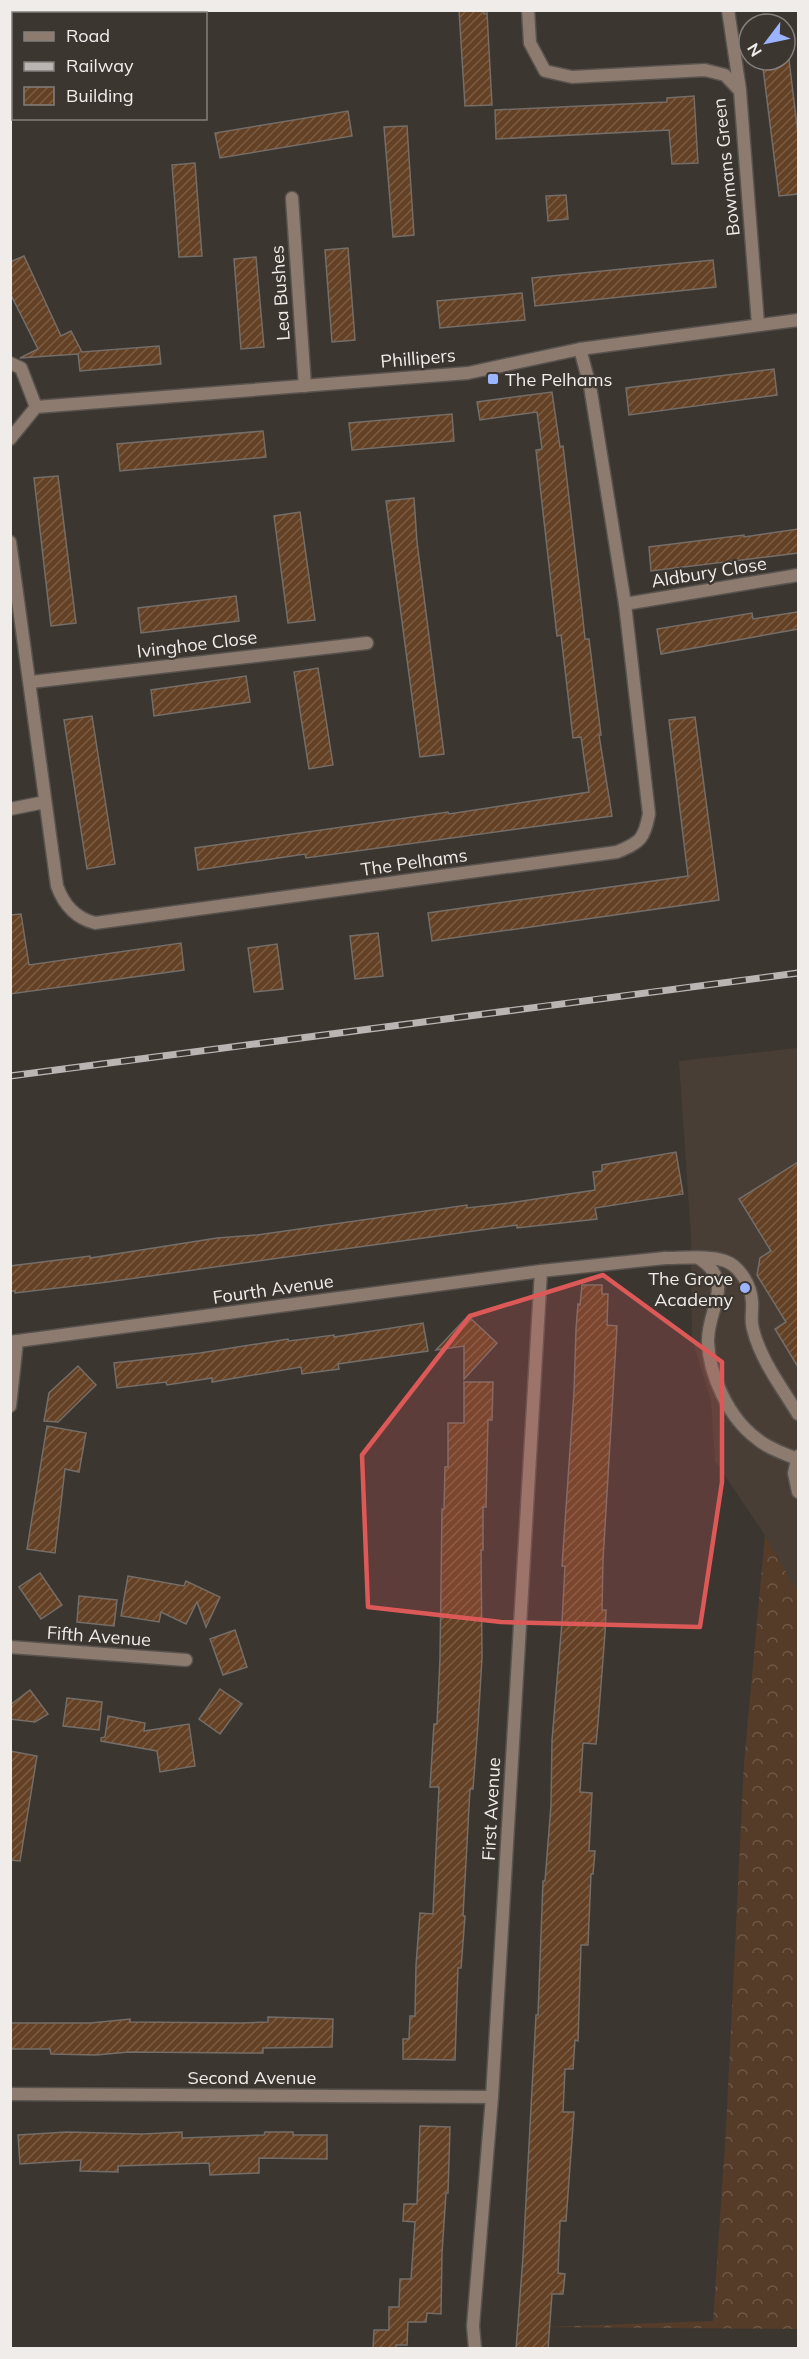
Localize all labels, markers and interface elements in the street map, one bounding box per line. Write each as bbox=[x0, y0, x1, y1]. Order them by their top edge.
legend bbox=[12, 12, 207, 120]
north arrow bbox=[737, 12, 797, 72]
text: Road bbox=[66, 24, 110, 47]
text: N bbox=[743, 40, 766, 60]
text: Railway bbox=[66, 54, 134, 77]
text: Building bbox=[66, 84, 134, 107]
street label: Bowmans Green bbox=[707, 97, 745, 237]
street label: Lea Bushes bbox=[265, 244, 295, 342]
street label: Phillipers bbox=[379, 343, 457, 373]
place label: The Pelhams bbox=[505, 368, 612, 391]
marker: The Pelhams bbox=[486, 372, 500, 386]
street label: Aldbury Close bbox=[650, 552, 768, 592]
street label: Ivinghoe Close bbox=[136, 625, 258, 663]
street label: The Pelhams bbox=[359, 843, 469, 881]
place label: The Grove Academy bbox=[648, 1267, 733, 1311]
street label: Fourth Avenue bbox=[211, 1269, 335, 1309]
marker: The Grove Academy bbox=[738, 1281, 752, 1295]
street label: Fifth Avenue bbox=[46, 1621, 152, 1651]
street label: First Avenue bbox=[477, 1757, 505, 1861]
street label: Second Avenue bbox=[188, 2066, 316, 2089]

